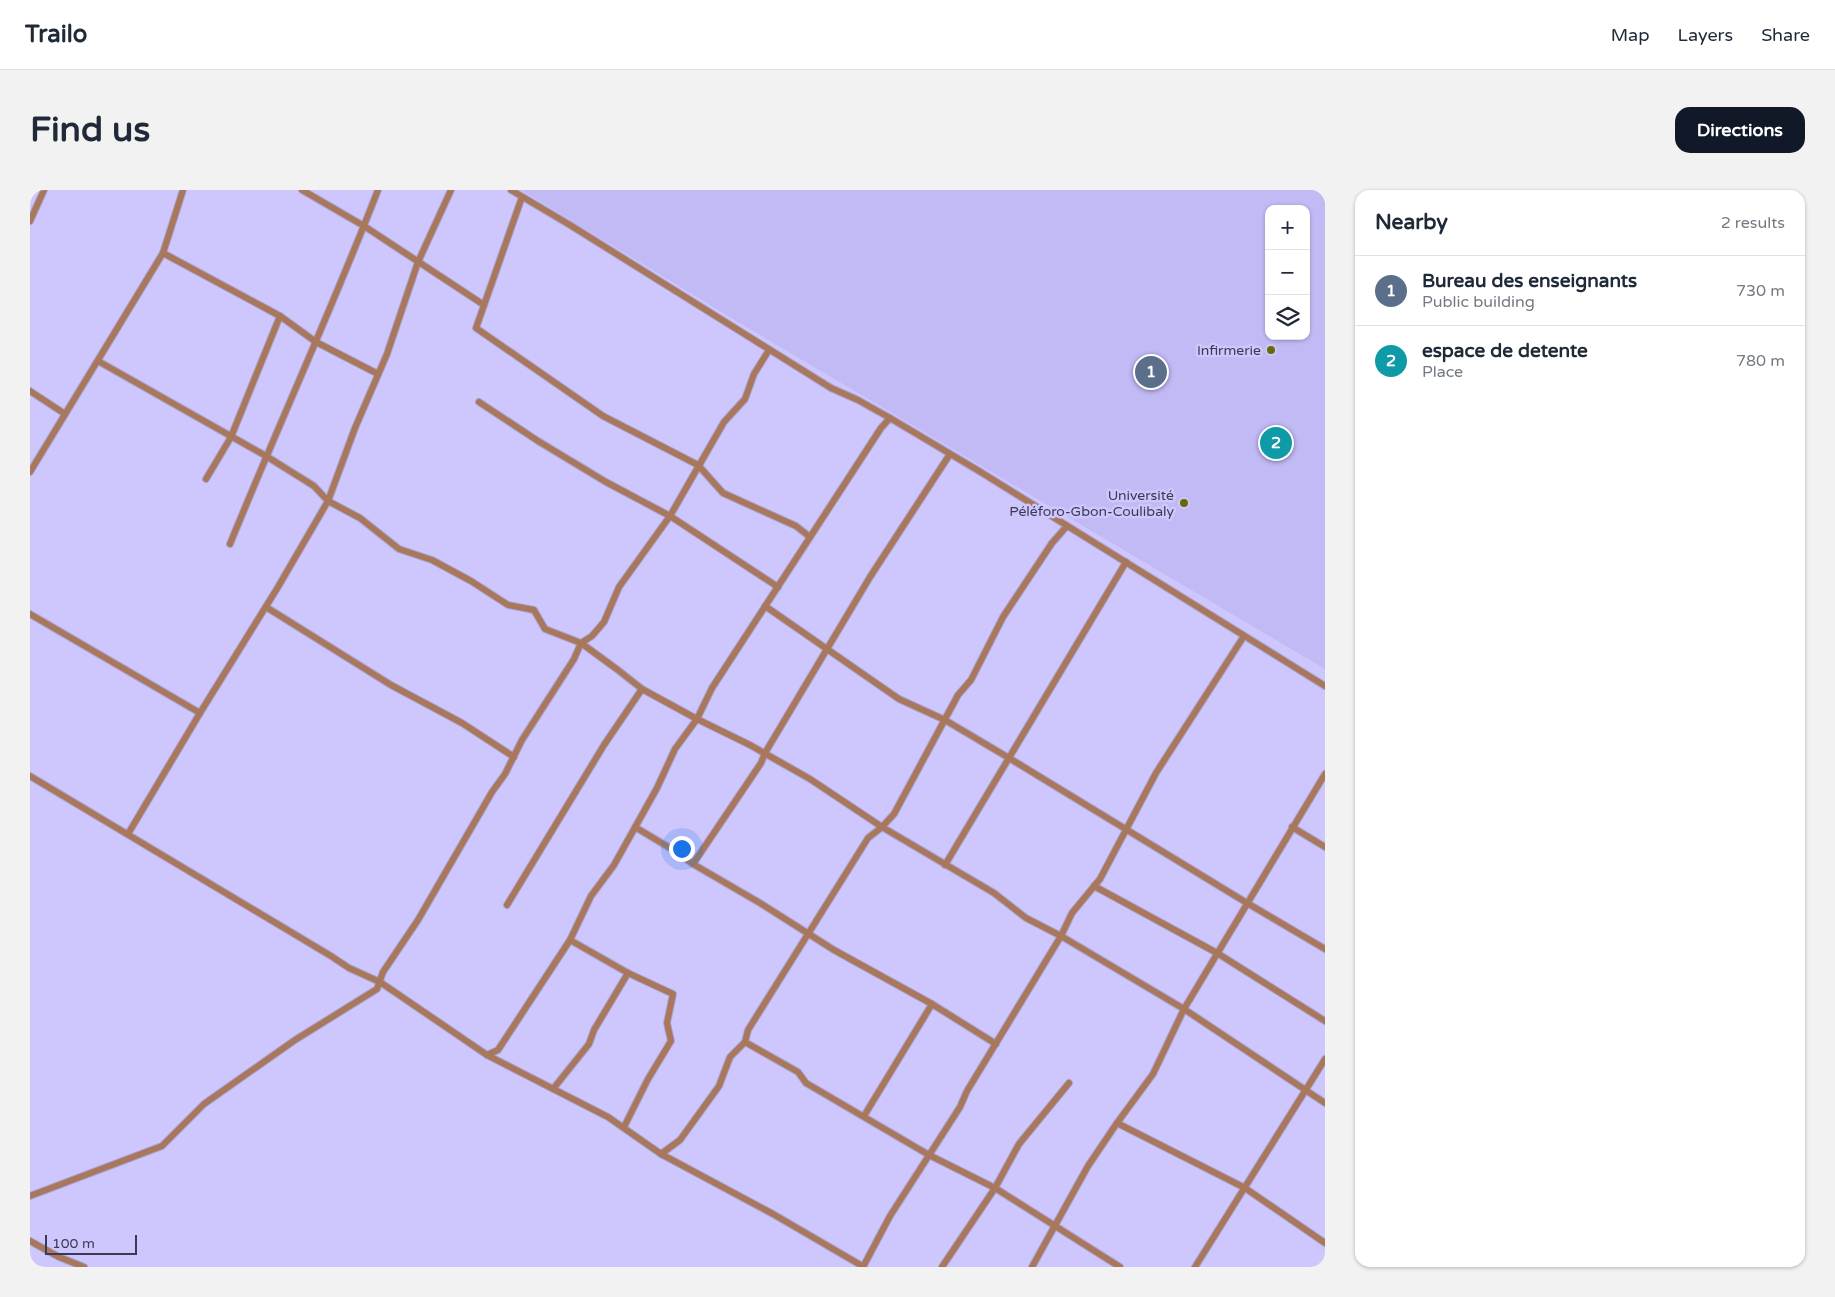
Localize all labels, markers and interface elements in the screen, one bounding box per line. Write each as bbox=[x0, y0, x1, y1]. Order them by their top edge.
text: Trailo bbox=[25, 20, 87, 49]
text: Map bbox=[1611, 24, 1650, 46]
text: Layers bbox=[1678, 24, 1733, 46]
text: Share bbox=[1761, 24, 1810, 46]
button: Directions bbox=[1675, 107, 1805, 153]
text: Find us bbox=[30, 109, 150, 151]
map controls bbox=[1265, 205, 1310, 340]
button: + bbox=[1265, 205, 1310, 250]
text: Nearby bbox=[1375, 210, 1448, 235]
text: 2 results bbox=[1721, 213, 1785, 233]
button: − bbox=[1265, 250, 1310, 295]
text: Bureau des enseignants bbox=[1422, 270, 1637, 292]
text: 1 bbox=[1386, 281, 1396, 301]
text: 730 m bbox=[1736, 281, 1785, 301]
text: Public building bbox=[1422, 292, 1535, 312]
button: layers bbox=[1265, 295, 1310, 340]
text: espace de detente bbox=[1422, 340, 1588, 362]
place label: Infirmerie bbox=[1197, 342, 1261, 359]
marker: Infirmerie bbox=[1265, 344, 1277, 356]
text: 2 bbox=[1386, 351, 1396, 371]
text: 780 m bbox=[1736, 351, 1785, 371]
pin: 1 bbox=[1135, 353, 1167, 391]
text: Place bbox=[1422, 362, 1463, 382]
pin: 2 bbox=[1260, 424, 1292, 462]
place label: Université Péléforo-Gbon-Coulibaly bbox=[1009, 487, 1174, 520]
marker: Université Péléforo-Gbon-Coulibaly bbox=[1178, 497, 1190, 509]
your location bbox=[669, 836, 695, 862]
scale bar bbox=[45, 1232, 138, 1255]
text: 100 m bbox=[52, 1235, 95, 1252]

